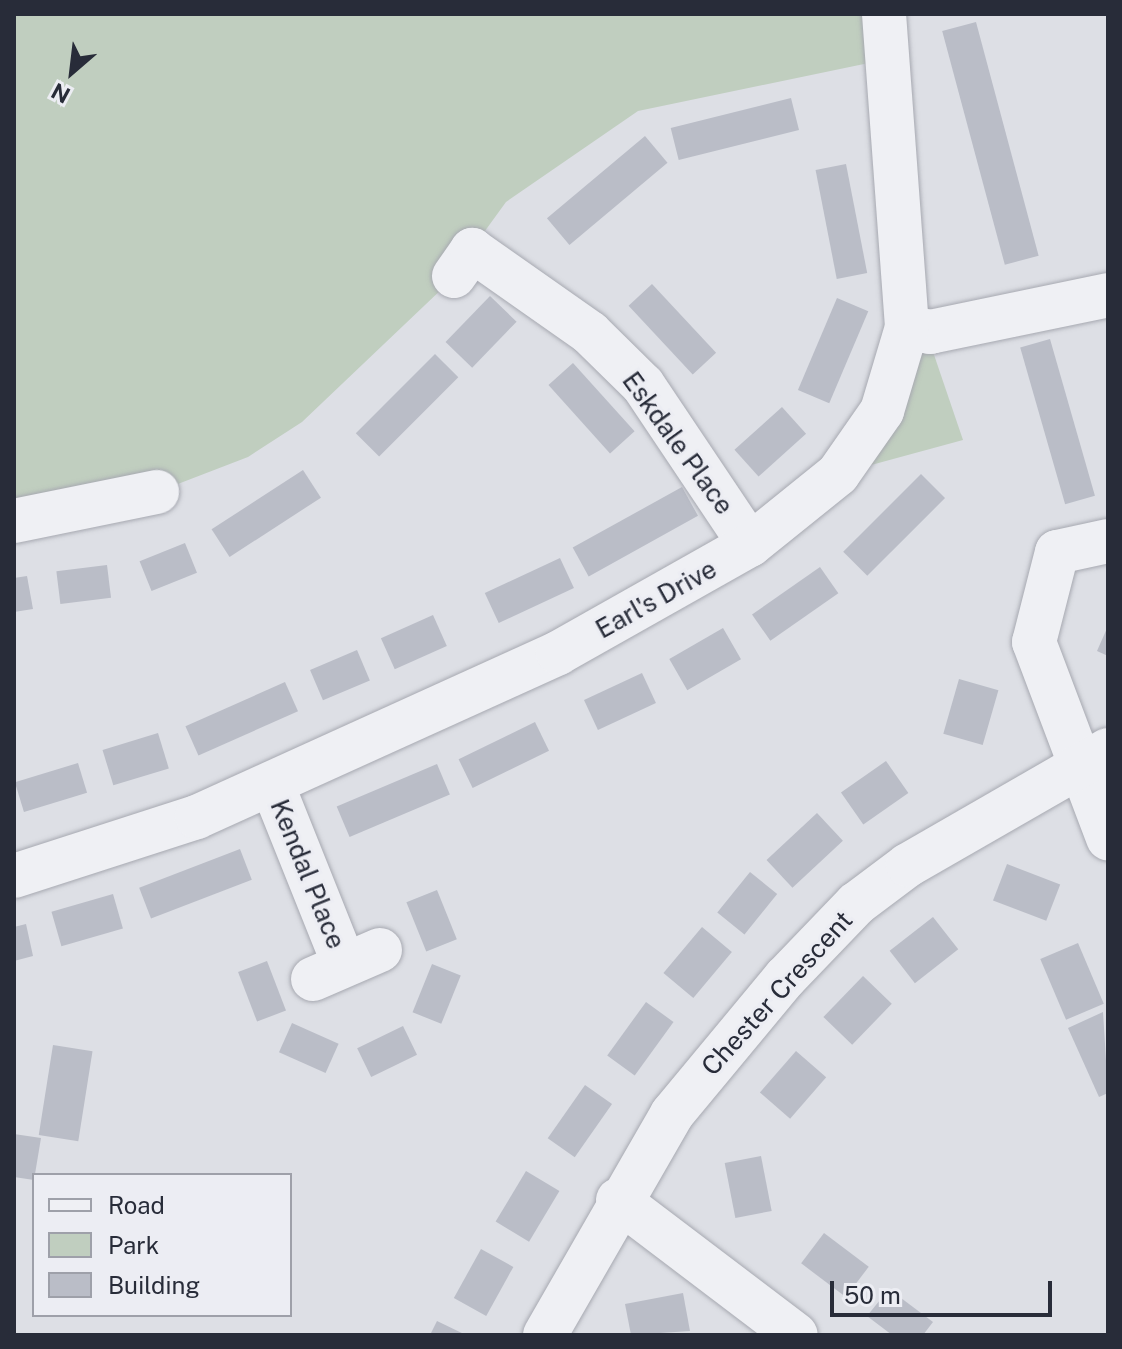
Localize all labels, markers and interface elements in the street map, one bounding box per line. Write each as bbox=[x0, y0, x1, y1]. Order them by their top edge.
north arrow bbox=[32, 32, 112, 112]
text: N bbox=[47, 78, 74, 109]
street label: Eskdale Place bbox=[616, 366, 740, 520]
street label: Earl's Drive bbox=[590, 553, 722, 645]
street label: Kendal Place bbox=[264, 795, 352, 953]
street label: Chester Crescent bbox=[695, 904, 859, 1082]
legend bbox=[32, 1173, 292, 1317]
text: Road bbox=[108, 1191, 165, 1219]
text: Park bbox=[108, 1231, 159, 1259]
scale bar bbox=[834, 1265, 1056, 1315]
text: Building bbox=[108, 1271, 200, 1299]
text: 50 m bbox=[844, 1281, 901, 1309]

